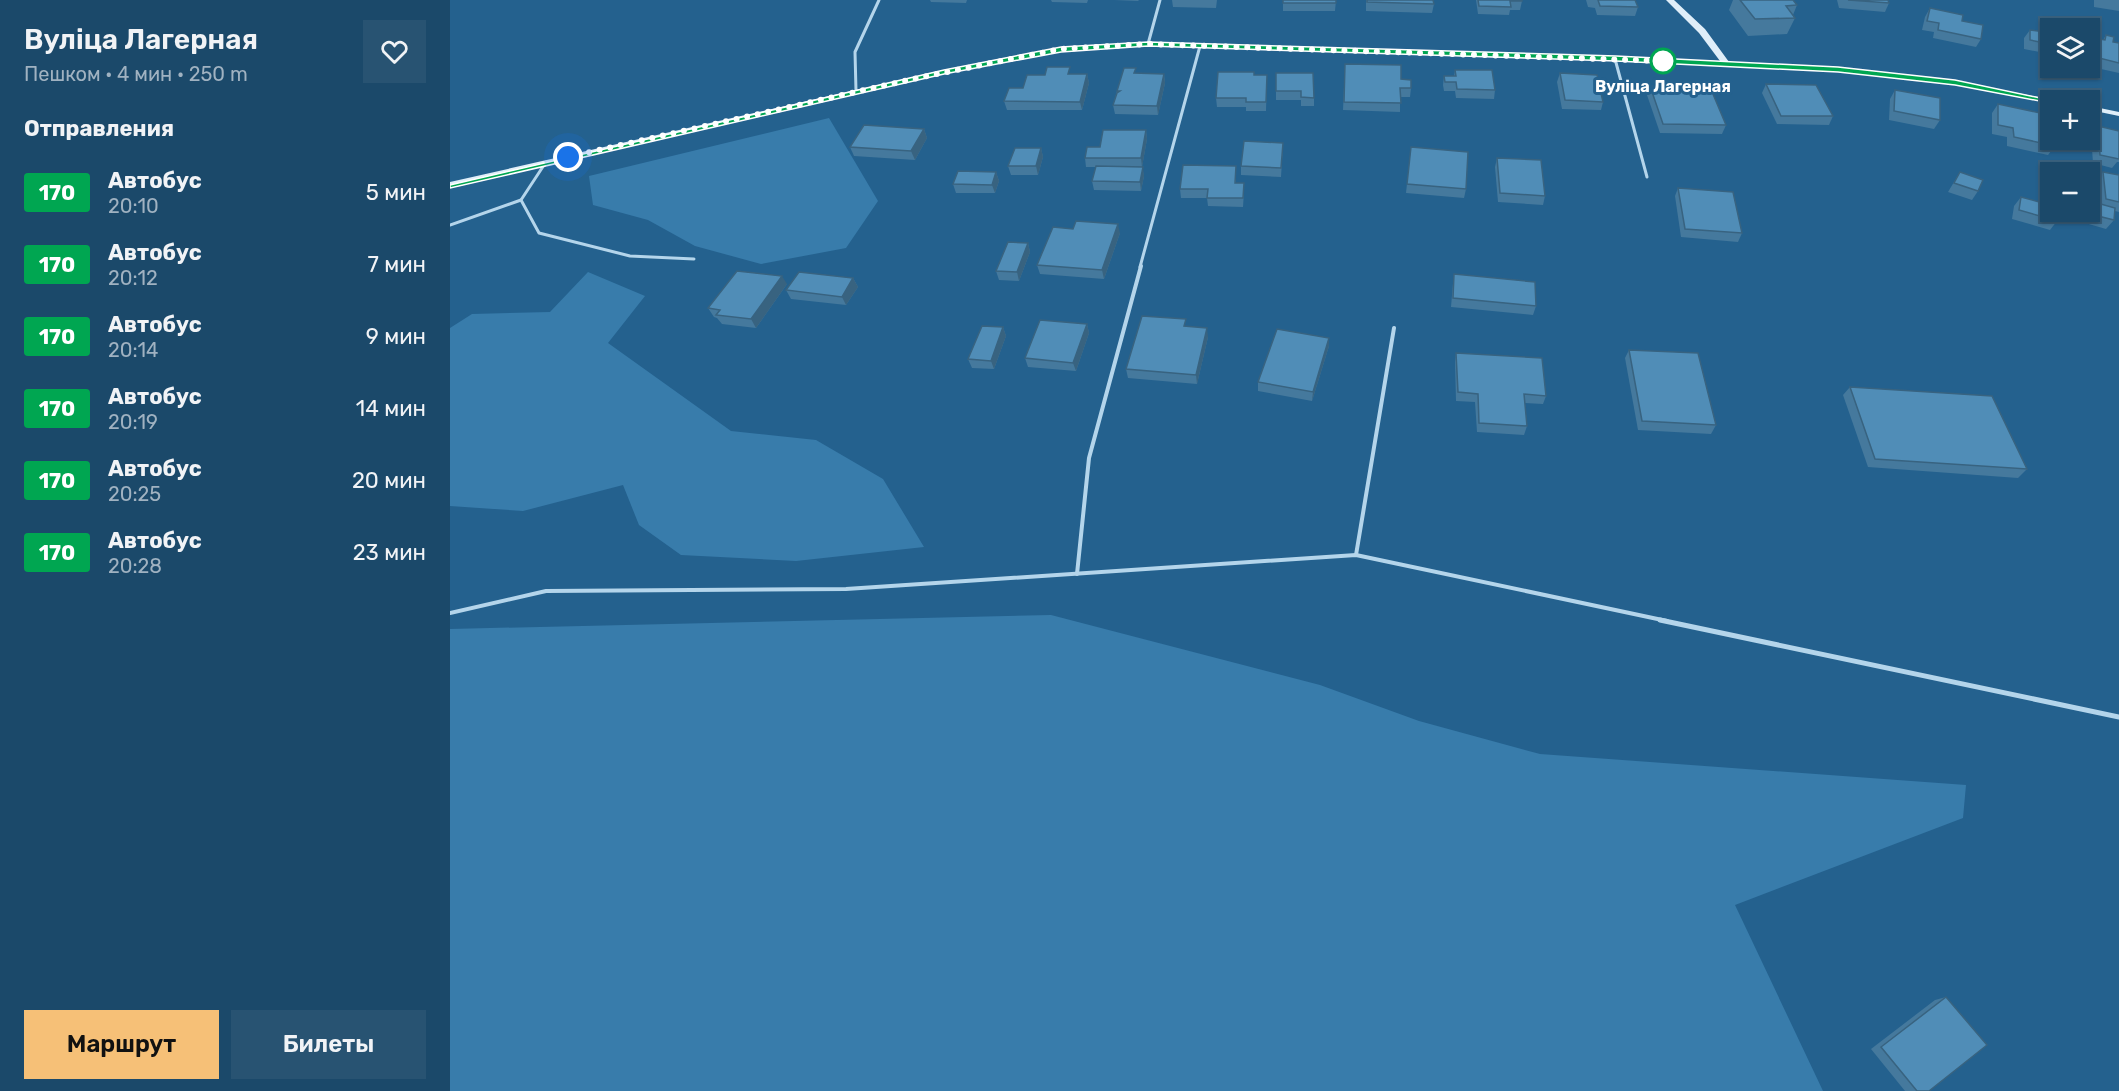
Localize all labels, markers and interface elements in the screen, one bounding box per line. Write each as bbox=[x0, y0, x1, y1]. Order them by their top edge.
map controls bbox=[2040, 18, 2100, 222]
button: layers bbox=[2040, 18, 2100, 78]
button: heart bbox=[363, 20, 426, 83]
text: Вуліца Лагерная bbox=[24, 23, 258, 56]
marker: Вуліца Лагерная bbox=[1650, 48, 1676, 74]
text: Пешком · 4 мин · 250 m bbox=[24, 62, 248, 86]
place label: Вуліца Лагерная bbox=[1595, 77, 1731, 96]
button: + bbox=[2040, 90, 2100, 150]
text: Отправления bbox=[24, 115, 174, 142]
your location bbox=[553, 142, 583, 172]
button: − bbox=[2040, 162, 2100, 222]
text: Автобус bbox=[108, 167, 202, 194]
text: 5 мин bbox=[366, 179, 426, 206]
text: 170 bbox=[39, 180, 75, 205]
text: 20:10 bbox=[108, 194, 159, 218]
text: Автобус bbox=[108, 239, 202, 266]
text: 7 мин bbox=[368, 251, 426, 278]
text: 170 bbox=[39, 252, 75, 277]
text: 20:12 bbox=[108, 266, 158, 290]
text: Автобус bbox=[108, 311, 202, 338]
text: 9 мин bbox=[366, 323, 426, 350]
text: 170 bbox=[39, 324, 75, 349]
text: 20:14 bbox=[108, 338, 159, 362]
text: Автобус bbox=[108, 383, 202, 410]
text: 14 мин bbox=[356, 395, 426, 422]
text: 170 bbox=[39, 396, 75, 421]
text: 20:19 bbox=[108, 410, 158, 434]
text: Автобус bbox=[108, 455, 202, 482]
text: 20 мин bbox=[352, 467, 426, 494]
text: 170 bbox=[39, 468, 75, 493]
text: 20:25 bbox=[108, 482, 161, 506]
text: Автобус bbox=[108, 527, 202, 554]
text: 23 мин bbox=[353, 539, 426, 566]
text: 170 bbox=[39, 540, 75, 565]
text: 20:28 bbox=[108, 554, 162, 578]
button: Маршрут bbox=[24, 1010, 219, 1079]
button: Билеты bbox=[231, 1010, 426, 1079]

